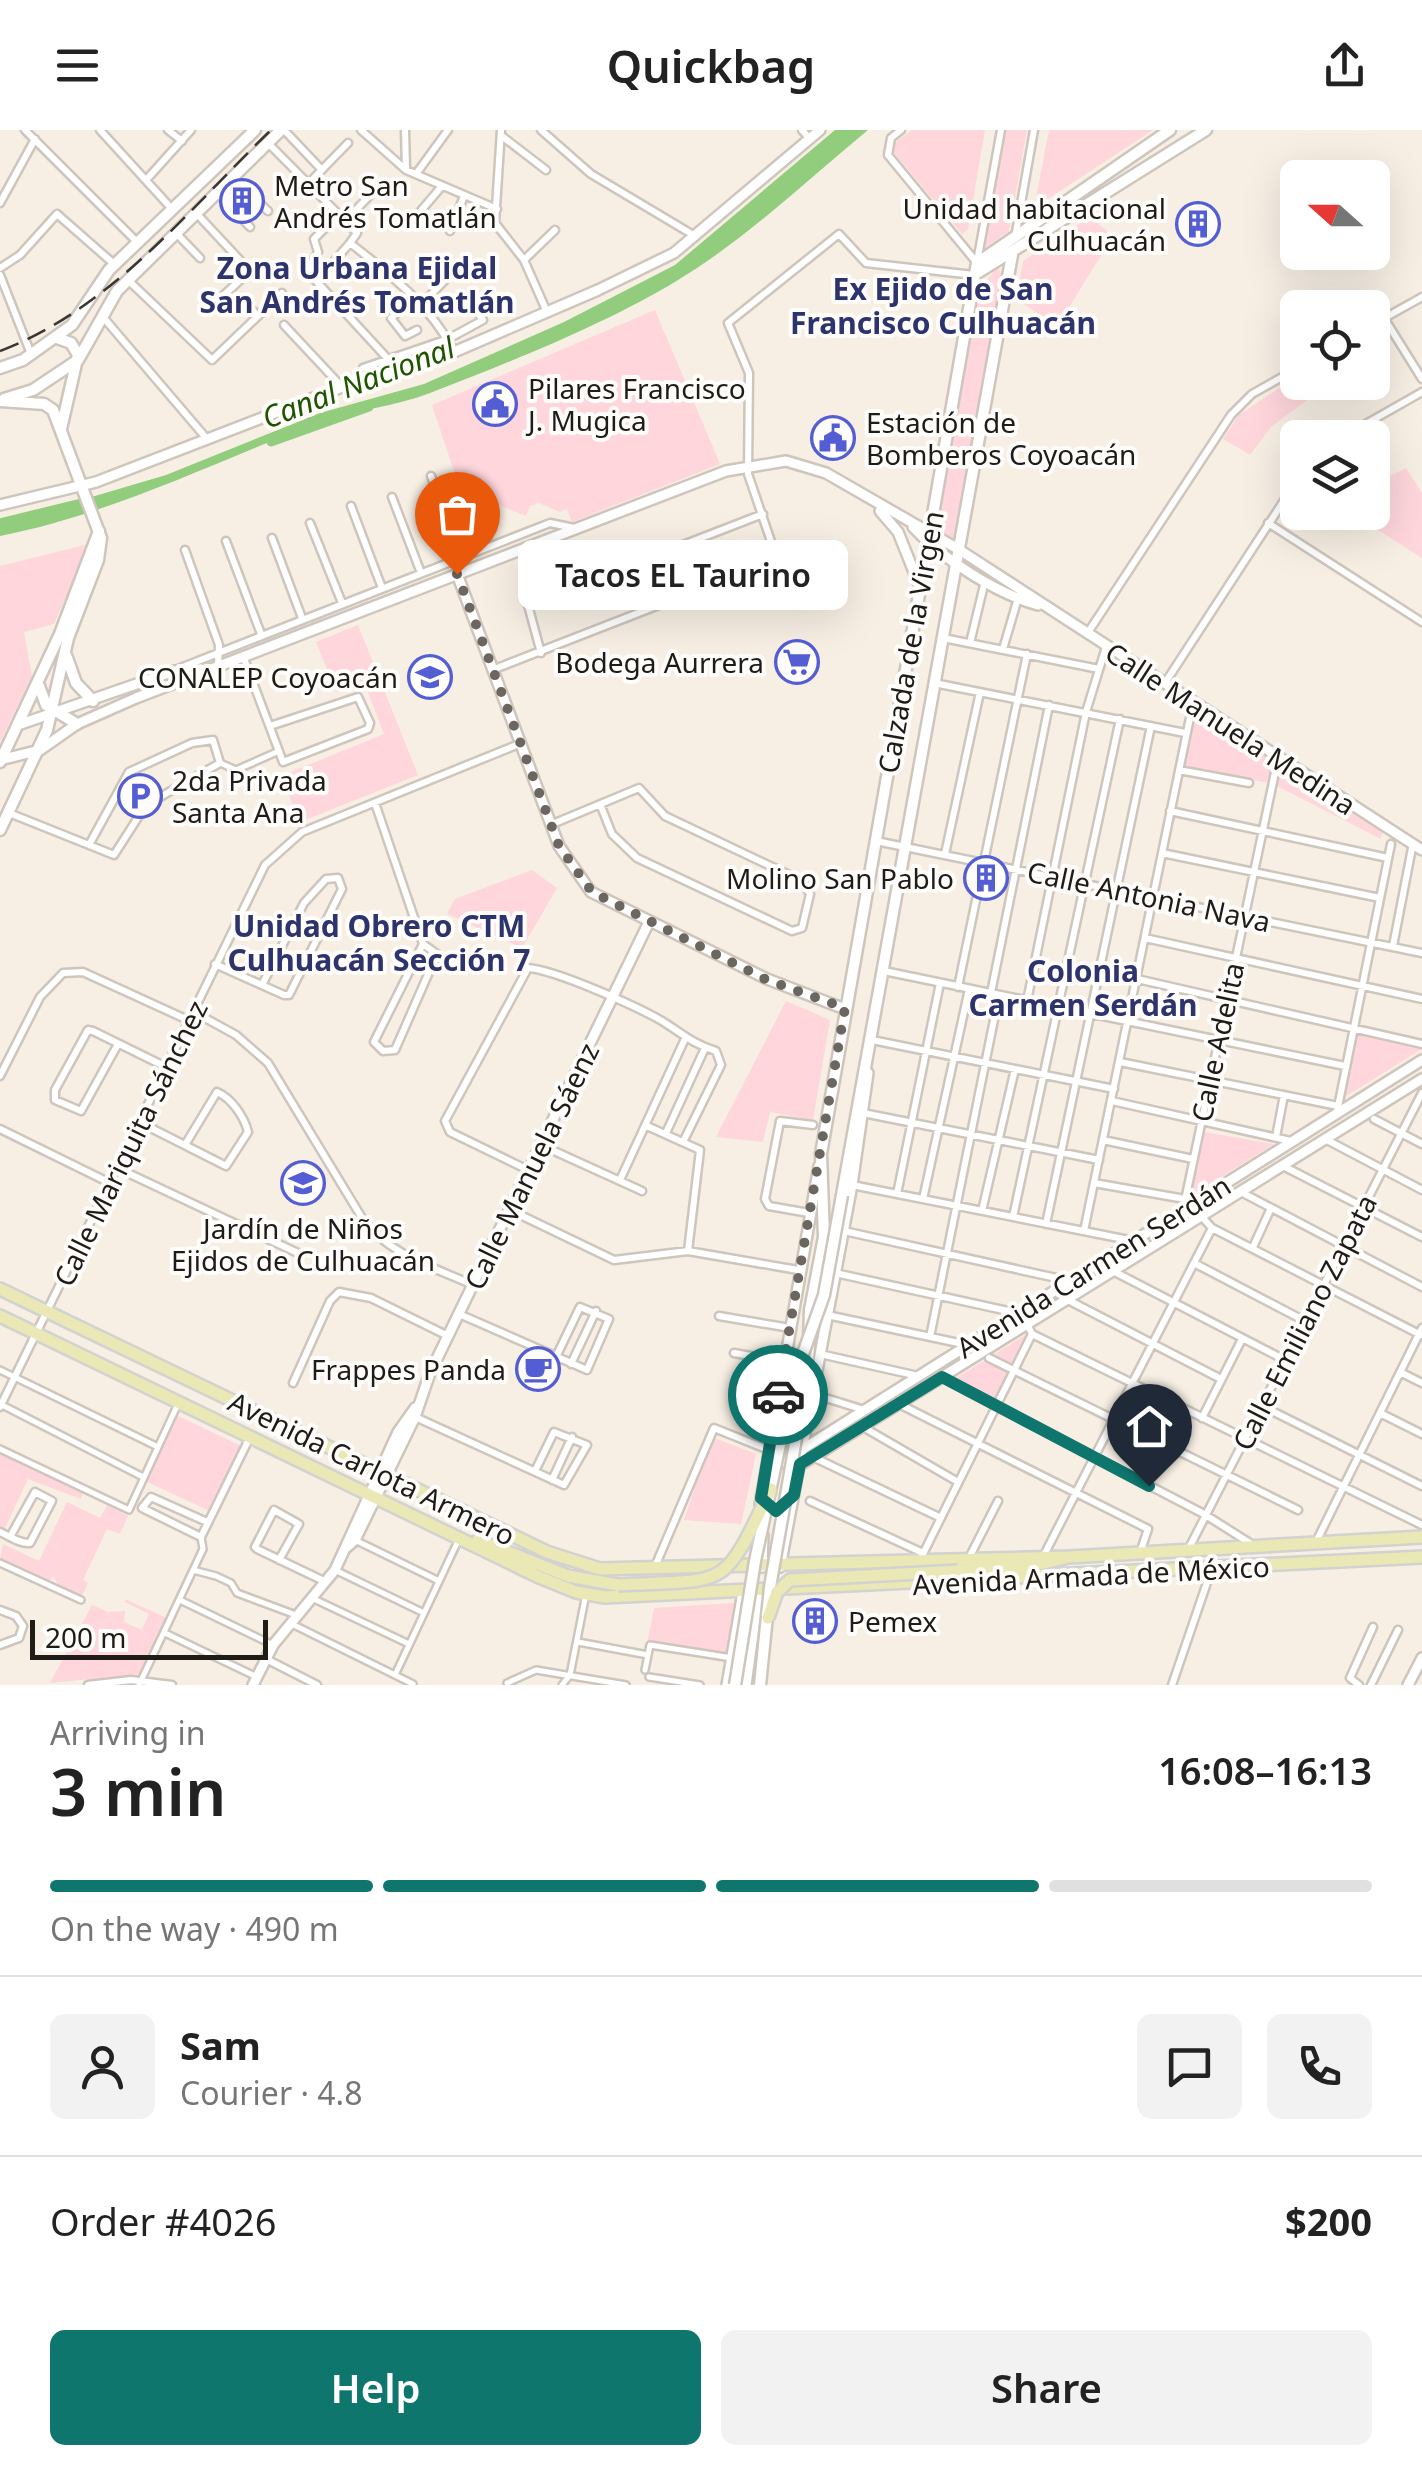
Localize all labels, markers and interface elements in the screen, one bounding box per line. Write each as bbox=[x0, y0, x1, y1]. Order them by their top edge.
text: Quickbag bbox=[607, 35, 815, 96]
icon: menu bbox=[50, 38, 105, 93]
icon: share bbox=[1317, 38, 1372, 93]
north arrow bbox=[1280, 160, 1390, 270]
map controls bbox=[1280, 160, 1390, 530]
place label: Metro San Andrés Tomatlán bbox=[274, 166, 497, 236]
building icon: Metro San Andrés Tomatlán bbox=[219, 178, 265, 224]
place label: Unidad habitacional Culhuacán bbox=[902, 189, 1166, 259]
building icon: Unidad habitacional Culhuacán bbox=[1175, 201, 1221, 247]
district label: Zona Urbana Ejidal San Andrés Tomatlán bbox=[199, 247, 515, 322]
district label: Ex Ejido de San Francisco Culhuacán bbox=[790, 268, 1096, 343]
button: locate bbox=[1280, 290, 1390, 400]
water label: Canal Nacional bbox=[256, 326, 461, 438]
place label: Pilares Francisco J. Mugica bbox=[525, 369, 746, 439]
public building icon: Pilares Francisco J. Mugica bbox=[472, 381, 518, 427]
place label: Estación de Bomberos Coyoacán bbox=[866, 403, 1136, 473]
public building icon: Estación de Bomberos Coyoacán bbox=[810, 415, 856, 461]
button: layers bbox=[1280, 420, 1390, 530]
pin bbox=[415, 472, 500, 575]
icon: bag bbox=[430, 487, 485, 542]
street label: Calzada de la Virgen bbox=[868, 508, 952, 776]
callout: Tacos EL Taurino bbox=[517, 539, 847, 609]
text: Tacos EL Taurino bbox=[555, 553, 811, 596]
street label: Calle Manuela Medina bbox=[1099, 633, 1363, 823]
supermarket icon: Bodega Aurrera bbox=[774, 639, 820, 685]
place label: Bodega Aurrera bbox=[555, 643, 764, 681]
school or university icon: CONALEP Coyoacán bbox=[407, 654, 453, 700]
place label: CONALEP Coyoacán bbox=[138, 658, 398, 696]
place label: 2da Privada Santa Ana bbox=[172, 761, 327, 831]
parking icon: 2da Privada Santa Ana bbox=[117, 773, 163, 819]
street label: Calle Antonia Nava bbox=[1024, 852, 1274, 940]
building icon: Molino San Pablo bbox=[963, 855, 1009, 901]
place label: Molino San Pablo bbox=[726, 859, 954, 897]
district label: Unidad Obrero CTM Culhuacán Sección 7 bbox=[228, 905, 531, 980]
district label: Colonia Carmen Serdán bbox=[969, 950, 1197, 1025]
street label: Calle Adelita bbox=[1182, 959, 1252, 1125]
street label: Calle Mariquita Sánchez bbox=[44, 994, 216, 1292]
street label: Calle Manuela Sáenz bbox=[455, 1036, 607, 1296]
school or university icon: Jardín de Niños Ejidos de Culhuacán bbox=[280, 1160, 326, 1206]
street label: Avenida Carmen Serdán bbox=[949, 1166, 1237, 1366]
street label: Calle Emiliano Zapata bbox=[1223, 1188, 1385, 1456]
place label: Jardín de Niños Ejidos de Culhuacán bbox=[171, 1209, 435, 1279]
courier bbox=[728, 1345, 828, 1445]
cafe icon: Frappes Panda bbox=[515, 1346, 561, 1392]
place label: Frappes Panda bbox=[311, 1350, 506, 1388]
icon: car bbox=[751, 1368, 806, 1423]
street label: Avenida Carlota Armero bbox=[222, 1382, 522, 1554]
pin bbox=[1107, 1384, 1192, 1487]
icon: home bbox=[1122, 1399, 1177, 1454]
street label: Avenida Armada de México bbox=[911, 1547, 1271, 1603]
building icon: Pemex bbox=[792, 1598, 838, 1644]
place label: Pemex bbox=[848, 1602, 937, 1640]
scale bar bbox=[30, 1615, 268, 1660]
text: 200 m bbox=[45, 1618, 127, 1656]
text: Arriving in bbox=[50, 1711, 205, 1754]
text: 16:08–16:13 bbox=[1158, 1744, 1372, 1796]
text: 3 min bbox=[50, 1747, 226, 1835]
text: On the way · 490 m bbox=[50, 1907, 339, 1950]
button: person bbox=[50, 2014, 155, 2119]
button: chat bbox=[1137, 2014, 1242, 2119]
button: phone bbox=[1267, 2014, 1372, 2119]
text: Sam bbox=[180, 2019, 261, 2071]
text: Courier · 4.8 bbox=[180, 2071, 363, 2114]
text: Order #4026 bbox=[50, 2195, 276, 2247]
text: $200 bbox=[1285, 2195, 1372, 2247]
button: Help bbox=[50, 2330, 701, 2445]
button: Share bbox=[721, 2330, 1372, 2445]

